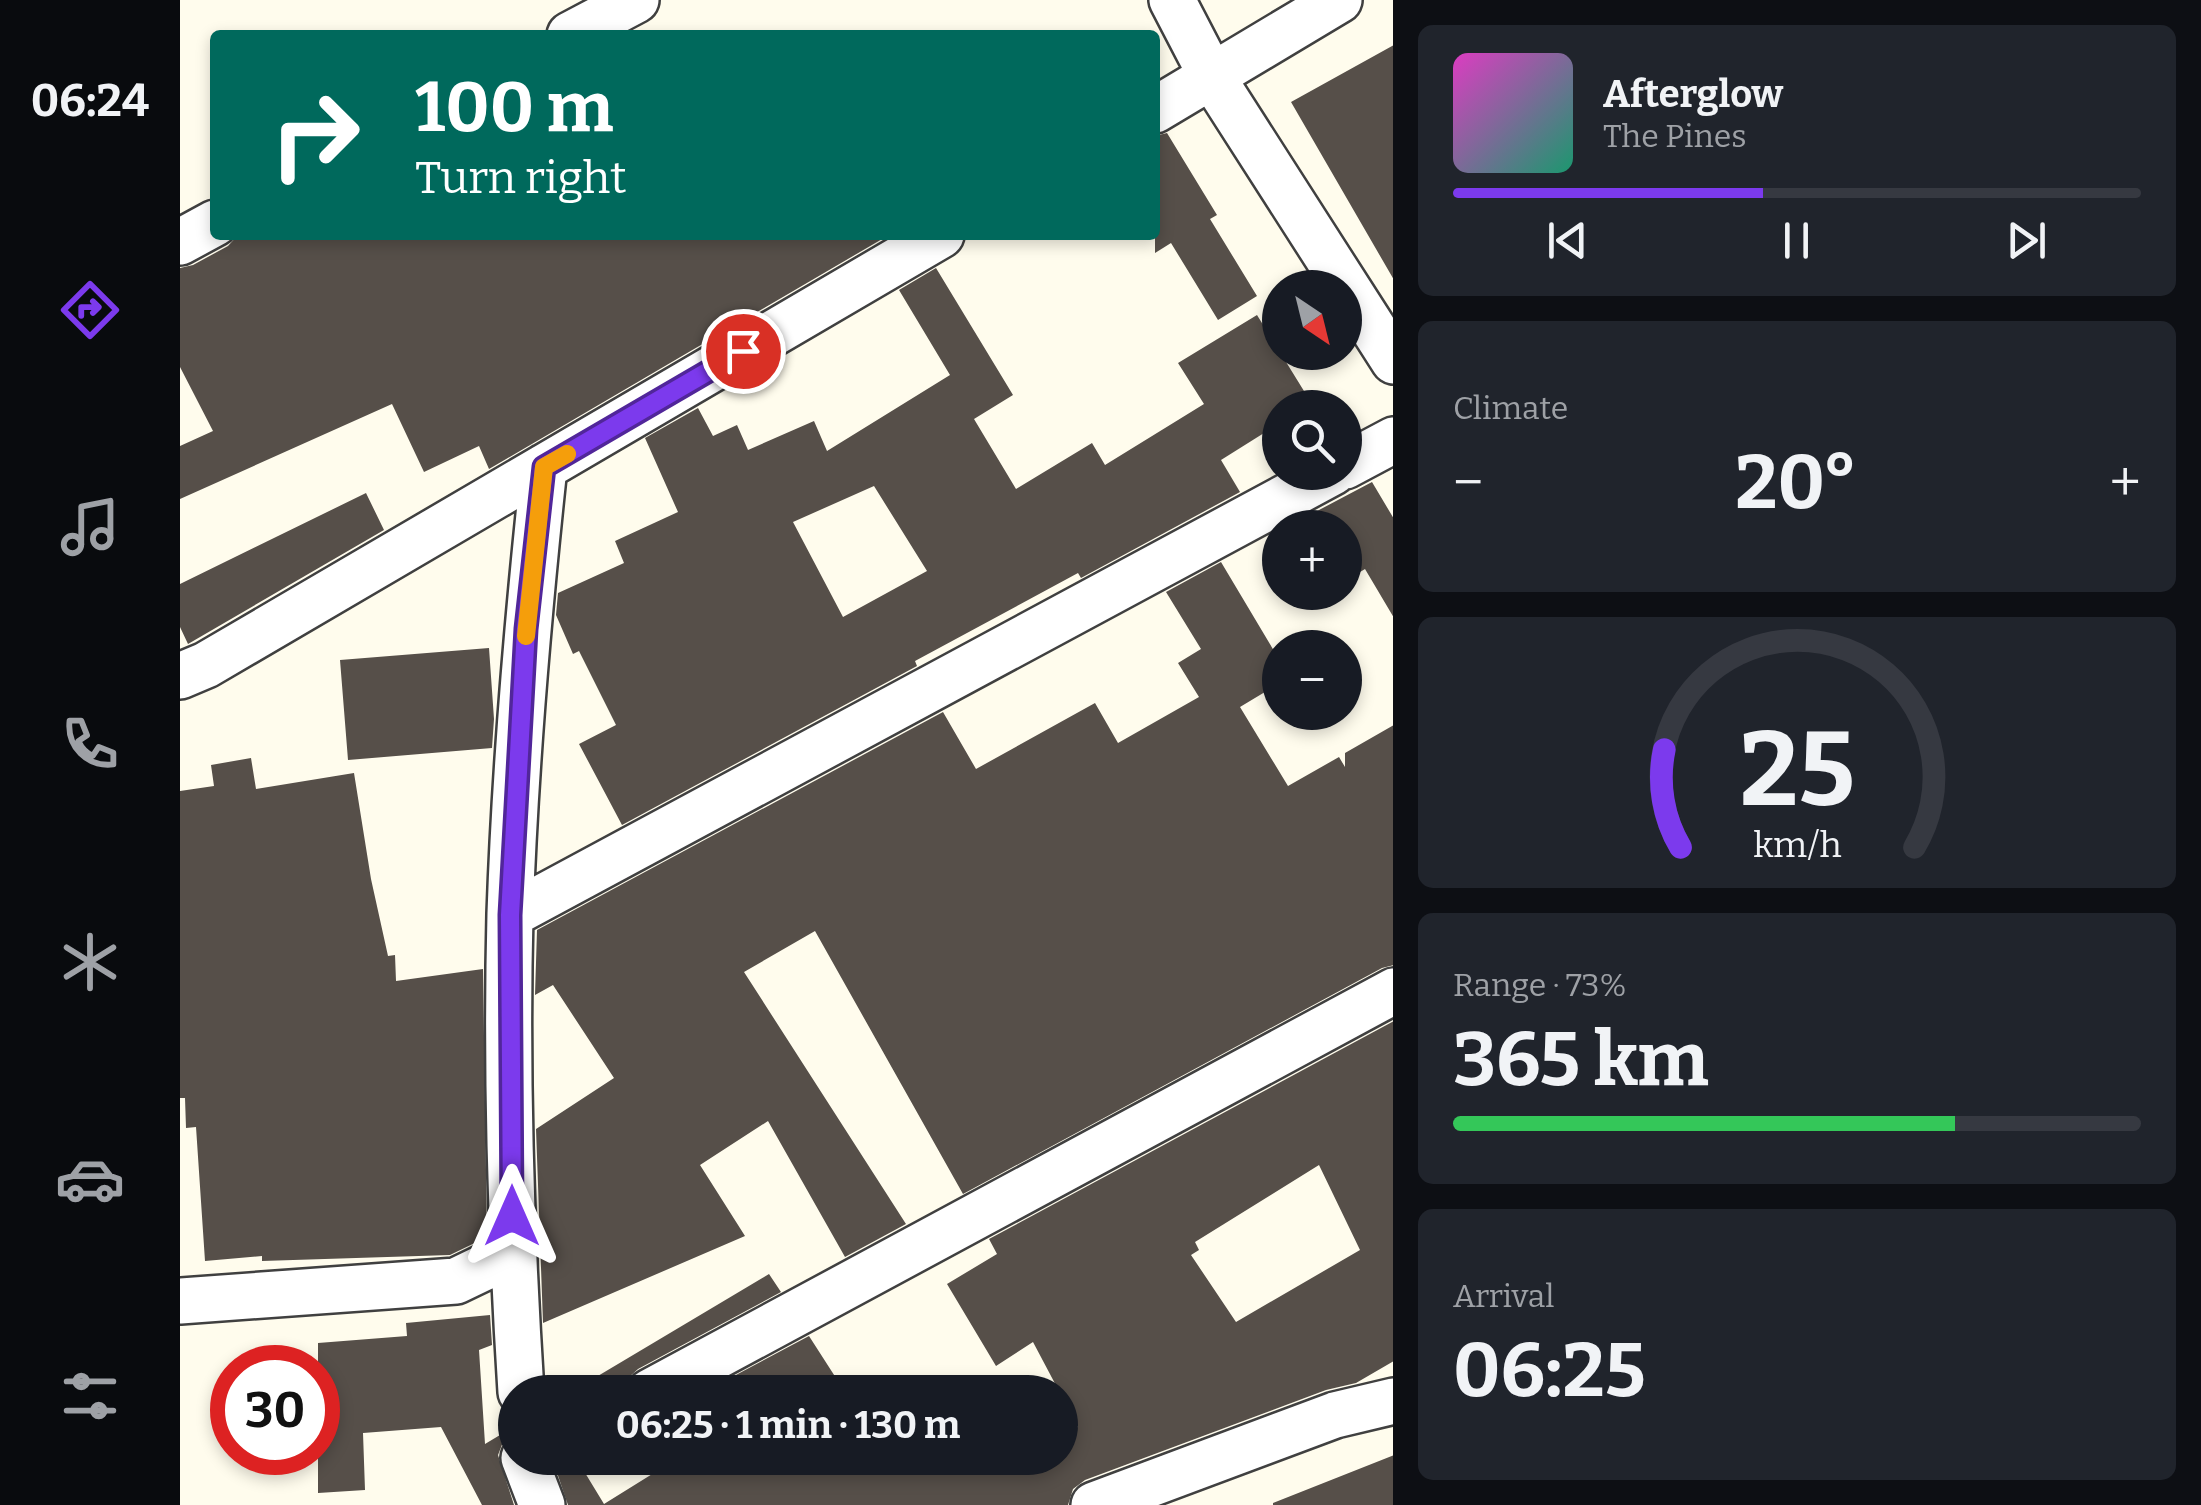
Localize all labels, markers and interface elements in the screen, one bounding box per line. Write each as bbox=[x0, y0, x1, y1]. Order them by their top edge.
text: 100 m bbox=[415, 66, 614, 150]
icon: right bbox=[250, 70, 380, 200]
text: Afterglow bbox=[1603, 71, 1783, 117]
text: 06:24 bbox=[31, 74, 149, 128]
text: The Pines bbox=[1603, 117, 1747, 155]
text: Turn right bbox=[415, 151, 627, 205]
icon: previous bbox=[1540, 213, 1595, 268]
icon: pause bbox=[1769, 213, 1824, 268]
icon: next bbox=[1999, 213, 2054, 268]
north arrow bbox=[1262, 270, 1362, 370]
map controls bbox=[1262, 270, 1362, 730]
icon: directions bbox=[55, 275, 125, 345]
pin bbox=[701, 309, 786, 394]
icon: arrive bbox=[716, 324, 771, 379]
text: Climate bbox=[1453, 389, 1568, 427]
button: search bbox=[1262, 390, 1362, 490]
text: 20° bbox=[1735, 438, 1858, 528]
text: − bbox=[1453, 450, 1483, 516]
text: + bbox=[2110, 450, 2141, 516]
icon: music bbox=[55, 492, 125, 562]
button: + bbox=[1262, 510, 1362, 610]
button: − bbox=[1262, 630, 1362, 730]
text: 25 bbox=[1739, 708, 1855, 833]
icon: phone bbox=[55, 709, 125, 779]
text: km/h bbox=[1753, 824, 1841, 866]
icon: climate bbox=[55, 927, 125, 997]
text: Range · 73% bbox=[1453, 966, 1627, 1004]
text: 365 km bbox=[1453, 1015, 1709, 1105]
icon: car bbox=[55, 1144, 125, 1214]
position arrow bbox=[460, 1164, 564, 1268]
text: Arrival bbox=[1453, 1277, 1554, 1315]
text: 06:25 bbox=[1453, 1326, 1646, 1416]
speed limit sign: 30 bbox=[210, 1345, 340, 1475]
icon: filters bbox=[55, 1361, 125, 1431]
text: 06:25 · 1 min · 130 m bbox=[616, 1402, 960, 1448]

